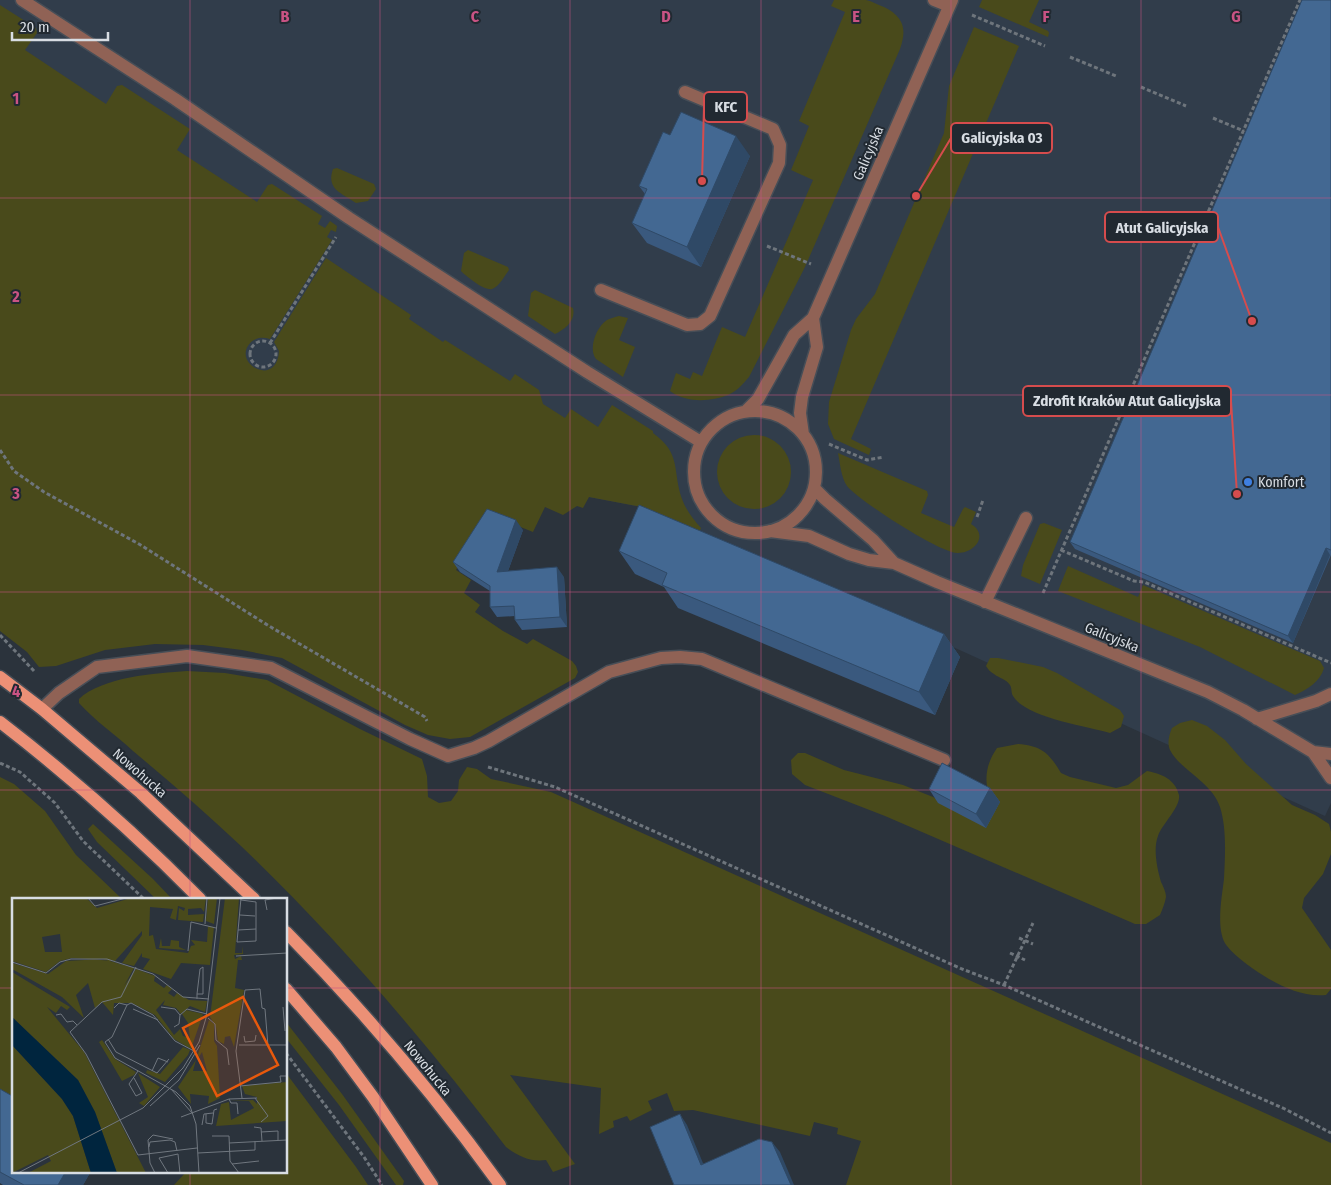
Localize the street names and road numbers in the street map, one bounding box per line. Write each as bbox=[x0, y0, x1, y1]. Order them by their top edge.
street label: Galicyjska bbox=[850, 124, 887, 183]
street label: Galicyjska bbox=[1082, 619, 1141, 656]
street label: Nowohucka bbox=[109, 745, 170, 802]
street label: Nowohucka bbox=[400, 1037, 455, 1100]

